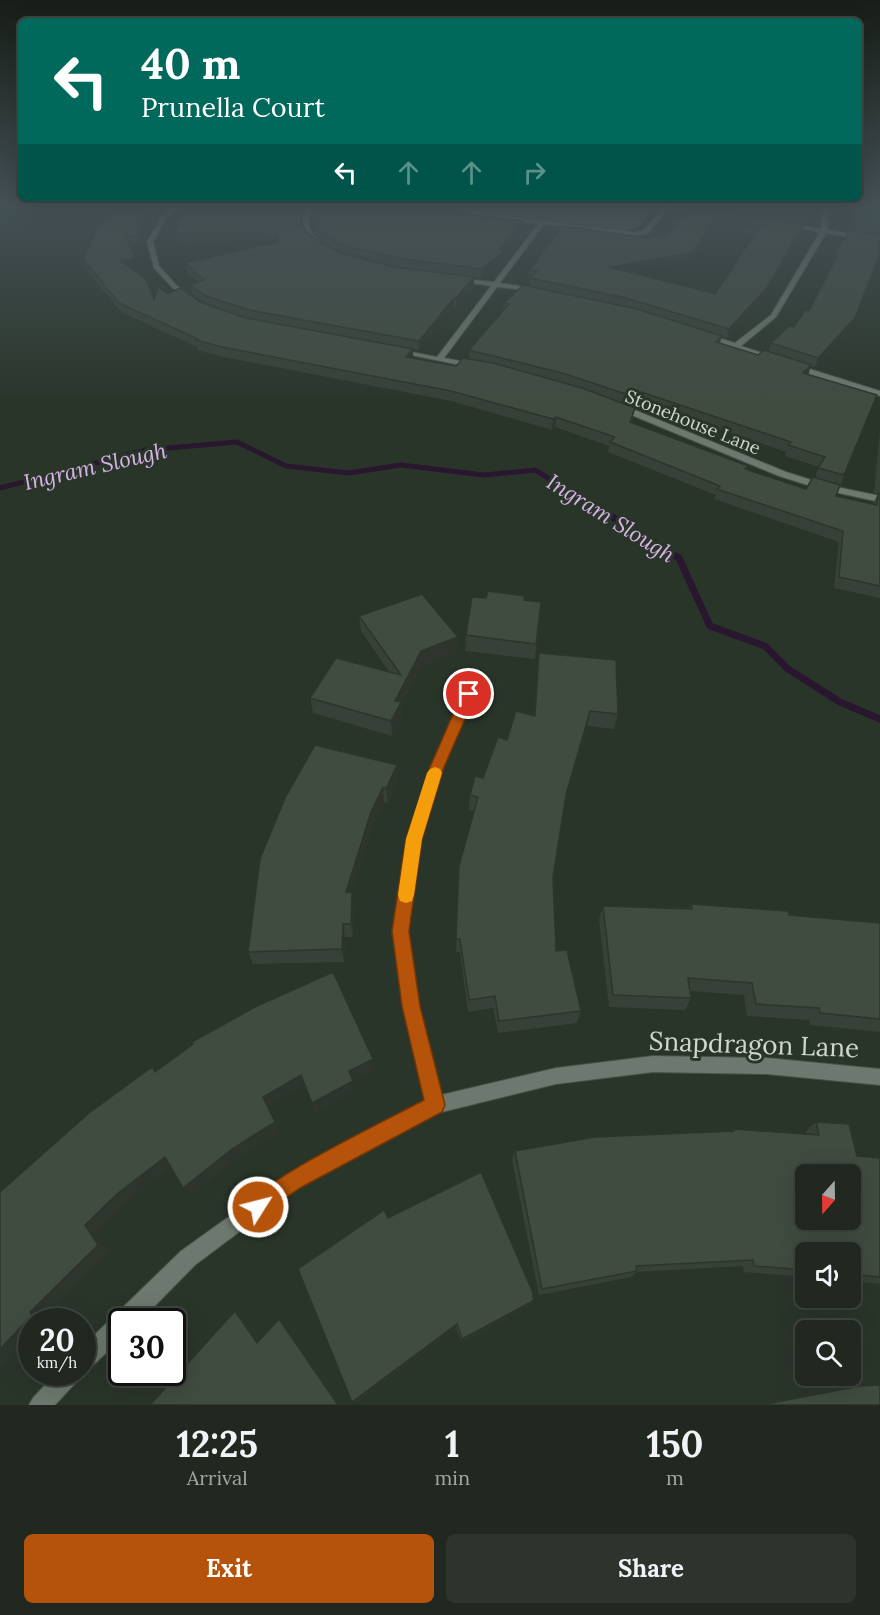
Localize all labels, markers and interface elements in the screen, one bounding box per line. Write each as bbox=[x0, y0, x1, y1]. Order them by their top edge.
text: 40 m bbox=[141, 37, 240, 91]
icon: left bbox=[42, 42, 120, 120]
text: Prunella Court bbox=[141, 90, 325, 124]
icon: left bbox=[329, 156, 362, 189]
icon: ahead bbox=[392, 156, 425, 189]
icon: ahead bbox=[455, 156, 488, 189]
icon: right bbox=[518, 156, 551, 189]
street label: Stonehouse Lane bbox=[622, 384, 764, 460]
water label: Ingram Slough bbox=[21, 436, 170, 496]
water label: Ingram Slough bbox=[542, 467, 681, 569]
pin bbox=[443, 668, 494, 719]
icon: arrive bbox=[452, 677, 485, 710]
street label: Snapdragon Lane bbox=[648, 1024, 860, 1064]
north arrow bbox=[795, 1164, 861, 1230]
map controls bbox=[795, 1164, 861, 1386]
position arrow bbox=[226, 1175, 290, 1239]
button: sound bbox=[795, 1242, 861, 1308]
speed limit sign: 30 bbox=[108, 1308, 186, 1386]
button: search bbox=[795, 1320, 861, 1386]
text: 20 bbox=[39, 1321, 75, 1359]
text: km/h bbox=[37, 1353, 77, 1372]
text: 12:25 bbox=[176, 1421, 258, 1467]
text: 1 bbox=[445, 1421, 460, 1467]
text: 150 bbox=[647, 1421, 703, 1467]
text: Arrival bbox=[187, 1465, 248, 1490]
text: min bbox=[434, 1465, 470, 1490]
text: m bbox=[666, 1465, 684, 1490]
button: Exit bbox=[24, 1534, 434, 1603]
button: Share bbox=[446, 1534, 856, 1603]

